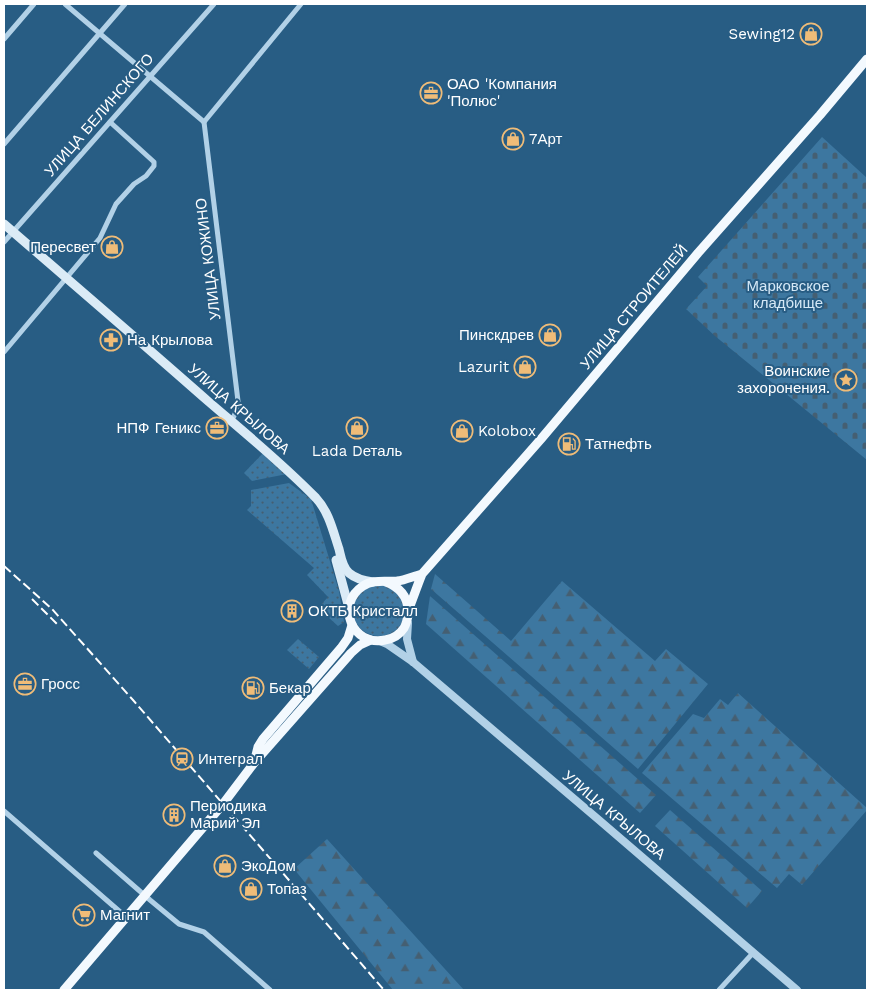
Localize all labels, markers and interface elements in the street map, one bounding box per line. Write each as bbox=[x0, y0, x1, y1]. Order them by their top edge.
shop icon: Sewing12 bbox=[799, 22, 823, 46]
place label: Sewing12 bbox=[729, 25, 795, 43]
street label: УЛИЦА БЕЛИНСКОГО bbox=[41, 50, 157, 180]
place label: ОАО 'Компания 'Полюс' bbox=[447, 75, 557, 110]
office icon: ОАО 'Компания 'Полюс' bbox=[419, 81, 443, 105]
shop icon: 7Арт bbox=[501, 127, 525, 151]
place label: 7Арт bbox=[529, 130, 562, 148]
street label: УЛИЦА КОЖИНО bbox=[192, 197, 224, 321]
shop icon: Пересвет bbox=[100, 235, 124, 259]
place label: Пересвет bbox=[30, 238, 96, 256]
street label: УЛИЦА СТРОИТЕЛЕЙ bbox=[577, 241, 691, 373]
park label: Марковское кладбище bbox=[746, 277, 830, 312]
shop icon: Пинскдрев bbox=[538, 323, 562, 347]
place label: Пинскдрев bbox=[459, 326, 534, 344]
pharmacy icon: На Крылова bbox=[99, 328, 123, 352]
place label: На Крылова bbox=[127, 331, 213, 349]
shop icon: Lazurit bbox=[513, 355, 537, 379]
place label: Lazurit bbox=[458, 358, 510, 376]
street label: УЛИЦА КРЫЛОВА bbox=[184, 360, 294, 458]
place label: Воинские захоронения. bbox=[737, 362, 830, 397]
place icon: Воинские захоронения. bbox=[834, 368, 858, 392]
office icon: НПФ Геникс bbox=[205, 416, 229, 440]
shop icon: Lada Dеталь bbox=[345, 416, 369, 440]
place label: НПФ Геникс bbox=[117, 419, 201, 437]
shop icon: Kolobox bbox=[450, 419, 474, 443]
place label: Kolobox bbox=[478, 422, 536, 440]
fuel station icon: Татнефть bbox=[557, 432, 581, 456]
place label: Татнефть bbox=[585, 435, 652, 453]
place label: Lada Dеталь bbox=[312, 442, 402, 460]
building icon: ОКТБ Кристалл bbox=[280, 599, 304, 623]
place label: ОКТБ Кристалл bbox=[308, 602, 418, 620]
office icon: Гросс bbox=[13, 672, 37, 696]
place label: Гросс bbox=[41, 675, 80, 693]
fuel station icon: Бекар bbox=[241, 676, 265, 700]
place label: Бекар bbox=[269, 679, 311, 697]
station icon: Интеграл bbox=[170, 747, 194, 771]
place label: Интеграл bbox=[198, 750, 263, 768]
street label: УЛИЦА КРЫЛОВА bbox=[559, 767, 669, 863]
place label: Периодика Марий Эл bbox=[190, 797, 267, 832]
building icon: Периодика Марий Эл bbox=[162, 803, 186, 827]
shop icon: ЭкоДом bbox=[213, 854, 237, 878]
place label: ЭкоДом bbox=[241, 857, 296, 875]
shop icon: Топаз bbox=[239, 877, 263, 901]
place label: Топаз bbox=[267, 880, 307, 898]
supermarket icon: Магнит bbox=[72, 903, 96, 927]
place label: Магнит bbox=[100, 906, 150, 924]

